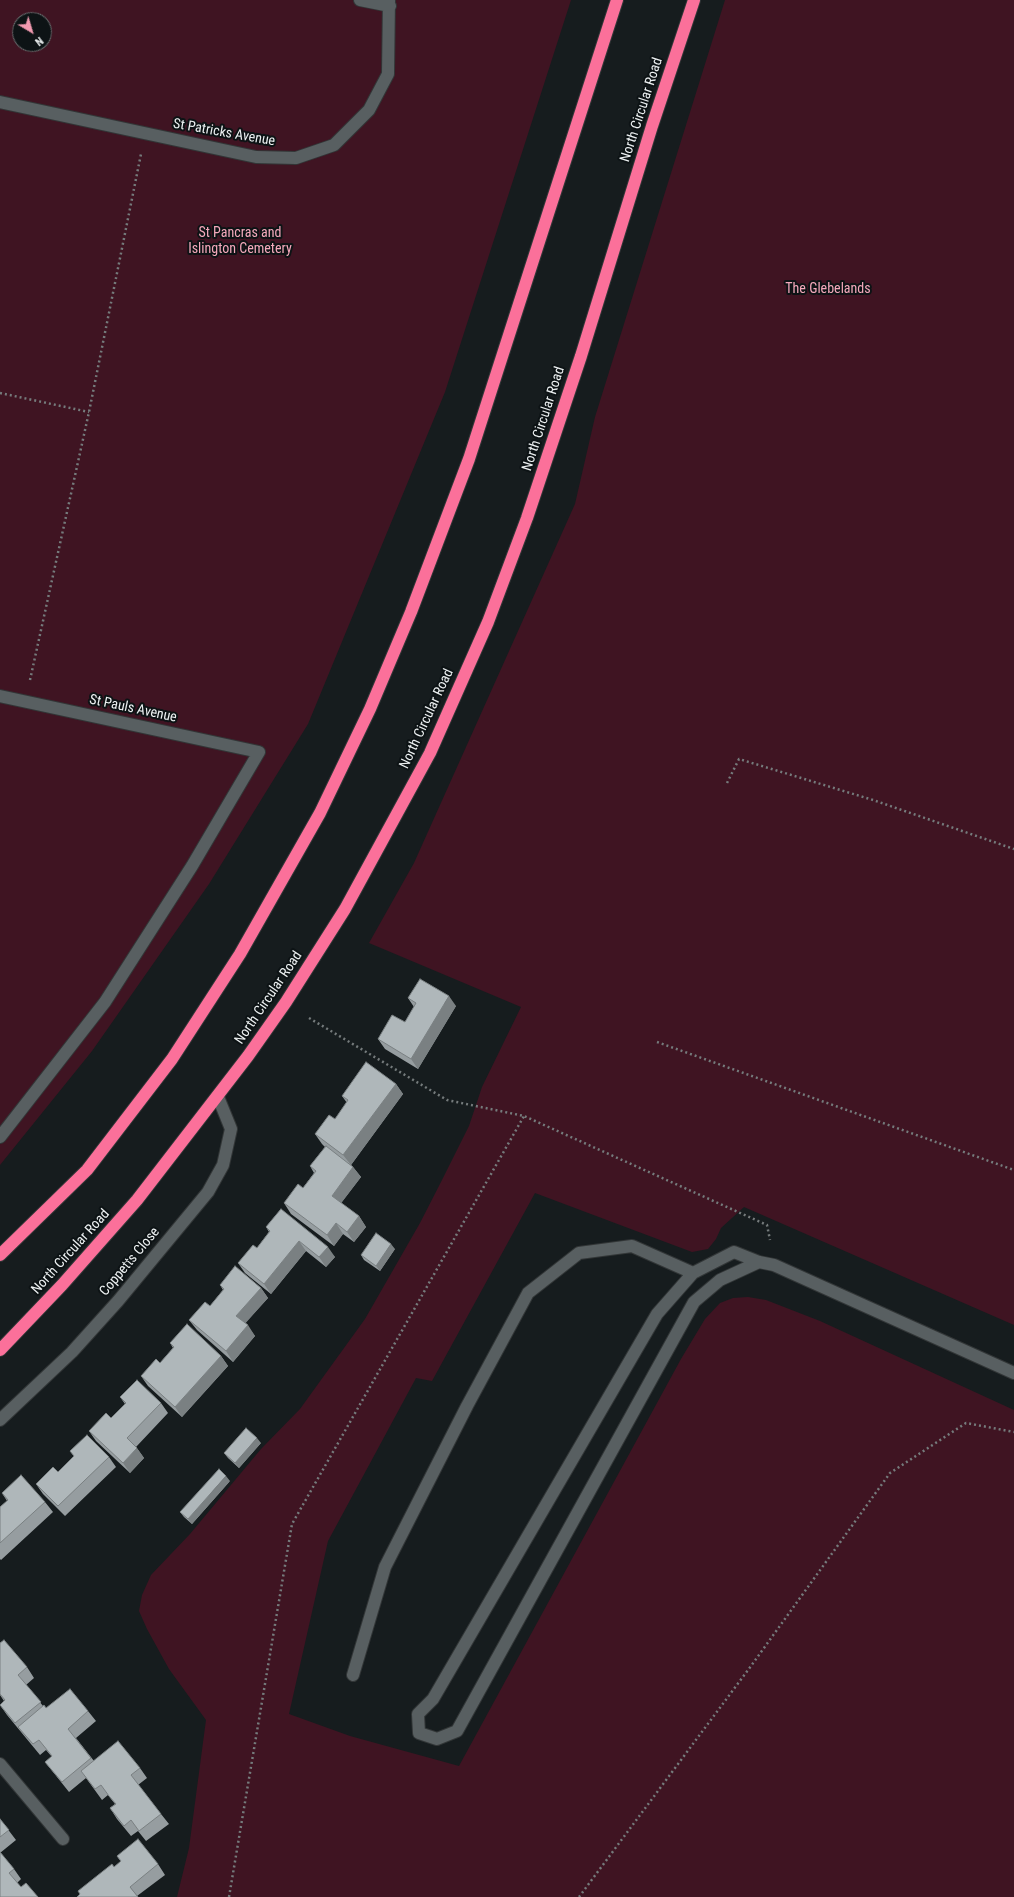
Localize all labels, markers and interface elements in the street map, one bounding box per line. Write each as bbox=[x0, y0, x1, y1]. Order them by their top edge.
north arrow bbox=[12, 12, 52, 52]
text: N bbox=[32, 34, 46, 48]
street label: North Circular Road bbox=[617, 56, 667, 164]
street label: St Patricks Avenue bbox=[172, 116, 276, 150]
park label: St Pancras and Islington Cemetery bbox=[188, 225, 292, 258]
park label: The Glebelands bbox=[785, 281, 871, 297]
street label: North Circular Road bbox=[519, 365, 569, 473]
street label: North Circular Road bbox=[396, 666, 458, 772]
street label: St Pauls Avenue bbox=[88, 692, 178, 726]
street label: North Circular Road bbox=[232, 948, 306, 1048]
street label: North Circular Road bbox=[28, 1206, 114, 1298]
street label: Coppetts Close bbox=[96, 1224, 164, 1300]

